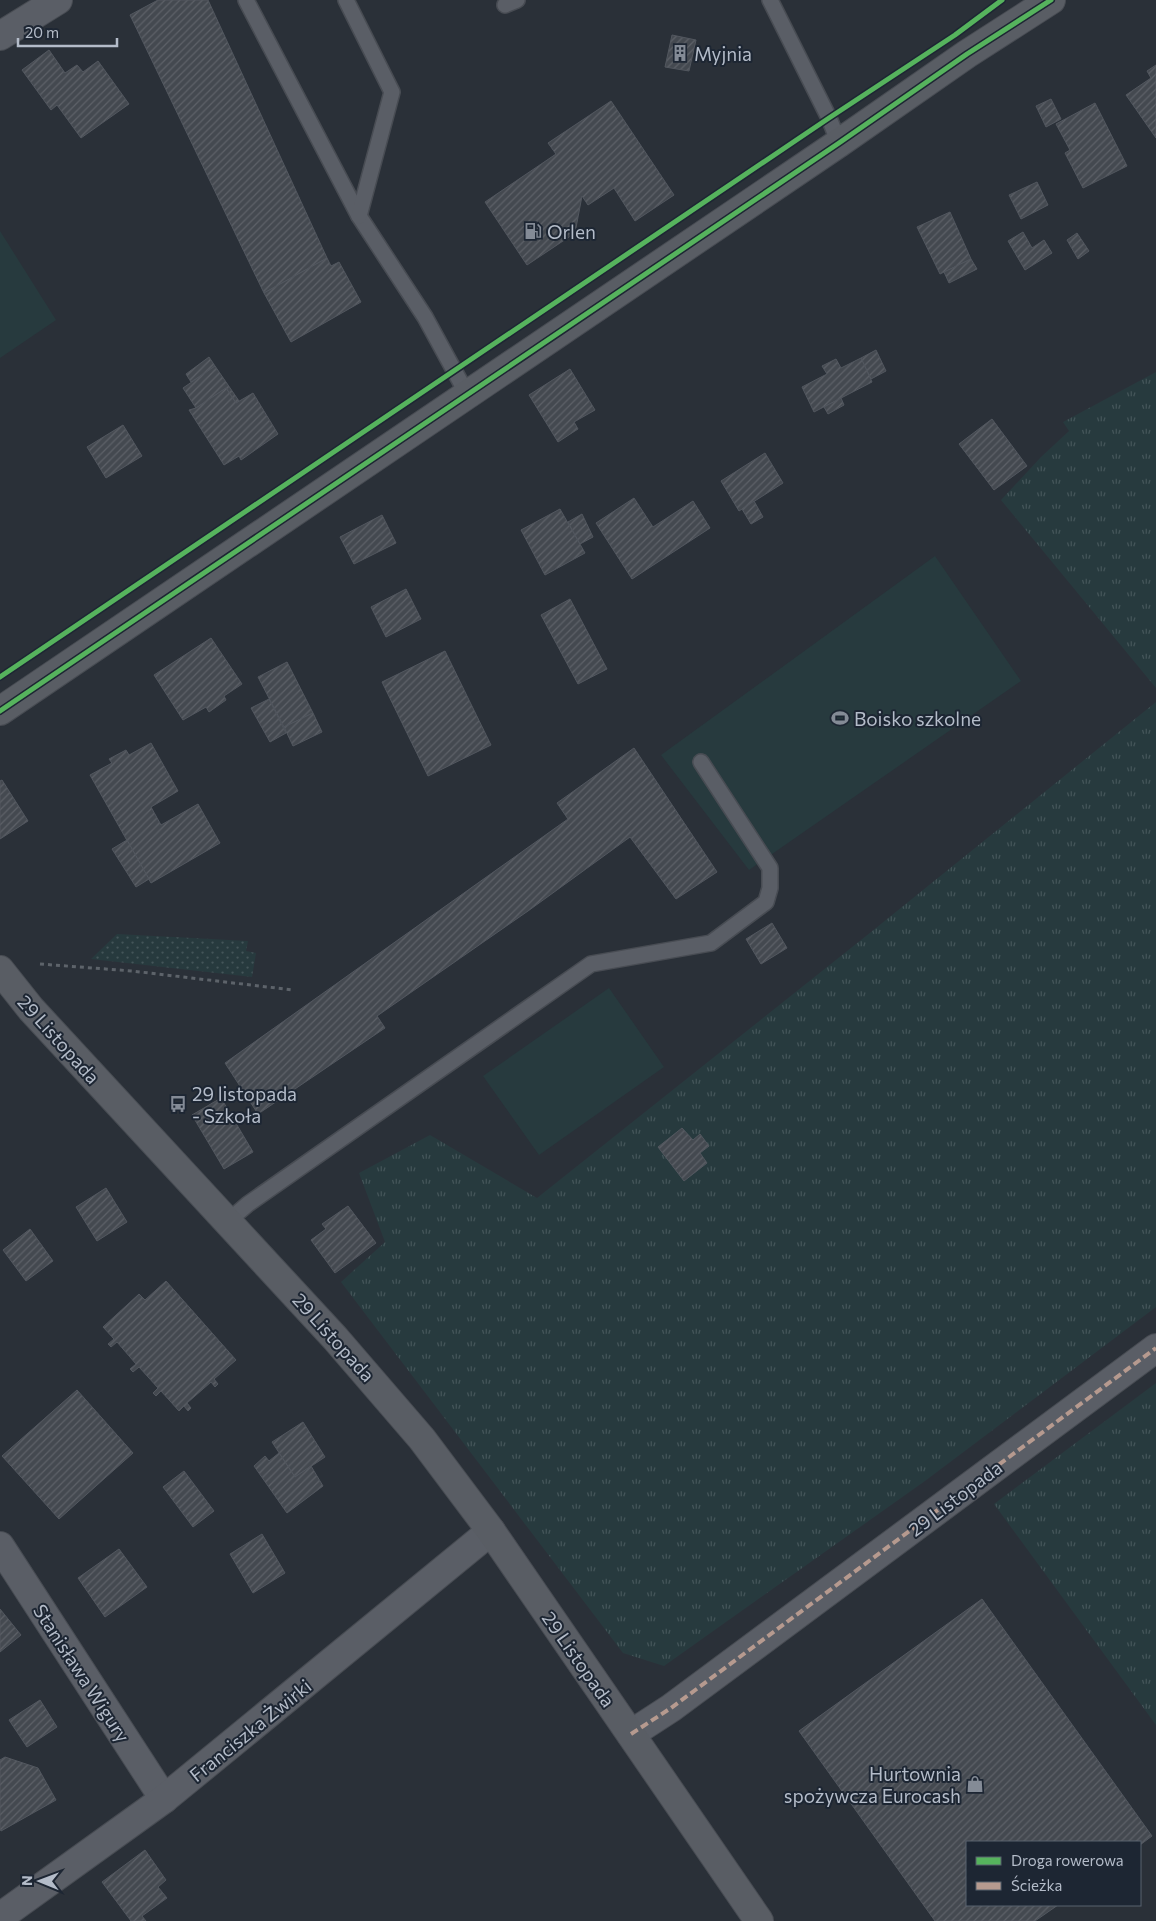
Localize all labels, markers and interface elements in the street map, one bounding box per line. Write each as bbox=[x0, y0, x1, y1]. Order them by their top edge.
scale bar bbox=[18, 15, 116, 47]
text: 20 m bbox=[25, 23, 59, 41]
place label: Myjnia bbox=[694, 42, 752, 65]
building icon: Myjnia bbox=[670, 43, 690, 63]
place label: Orlen bbox=[547, 220, 596, 243]
fuel station icon: Orlen bbox=[523, 221, 543, 241]
place label: Boisko szkolne bbox=[854, 707, 981, 730]
sports icon: Boisko szkolne bbox=[830, 708, 850, 728]
street label: 29 Listopada bbox=[13, 990, 105, 1088]
place label: 29 listopada - Szkoła bbox=[192, 1082, 297, 1127]
bus stop icon: 29 listopada - Szkoła bbox=[168, 1094, 188, 1114]
street label: 29 Listopada bbox=[288, 1288, 380, 1386]
street label: 29 Listopada bbox=[904, 1455, 1006, 1541]
street label: Stanisława Wigury bbox=[29, 1600, 135, 1746]
street label: 29 Listopada bbox=[538, 1607, 620, 1711]
street label: Franciszka Żwirki bbox=[184, 1674, 316, 1786]
place label: Hurtownia spożywcza Eurocash bbox=[784, 1762, 961, 1807]
shop icon: Hurtownia spożywcza Eurocash bbox=[965, 1774, 985, 1794]
legend bbox=[966, 1841, 1141, 1906]
text: Droga rowerowa bbox=[1011, 1851, 1124, 1869]
north arrow bbox=[15, 1856, 65, 1906]
text: N bbox=[18, 1875, 35, 1886]
text: Ścieżka bbox=[1011, 1875, 1062, 1894]

